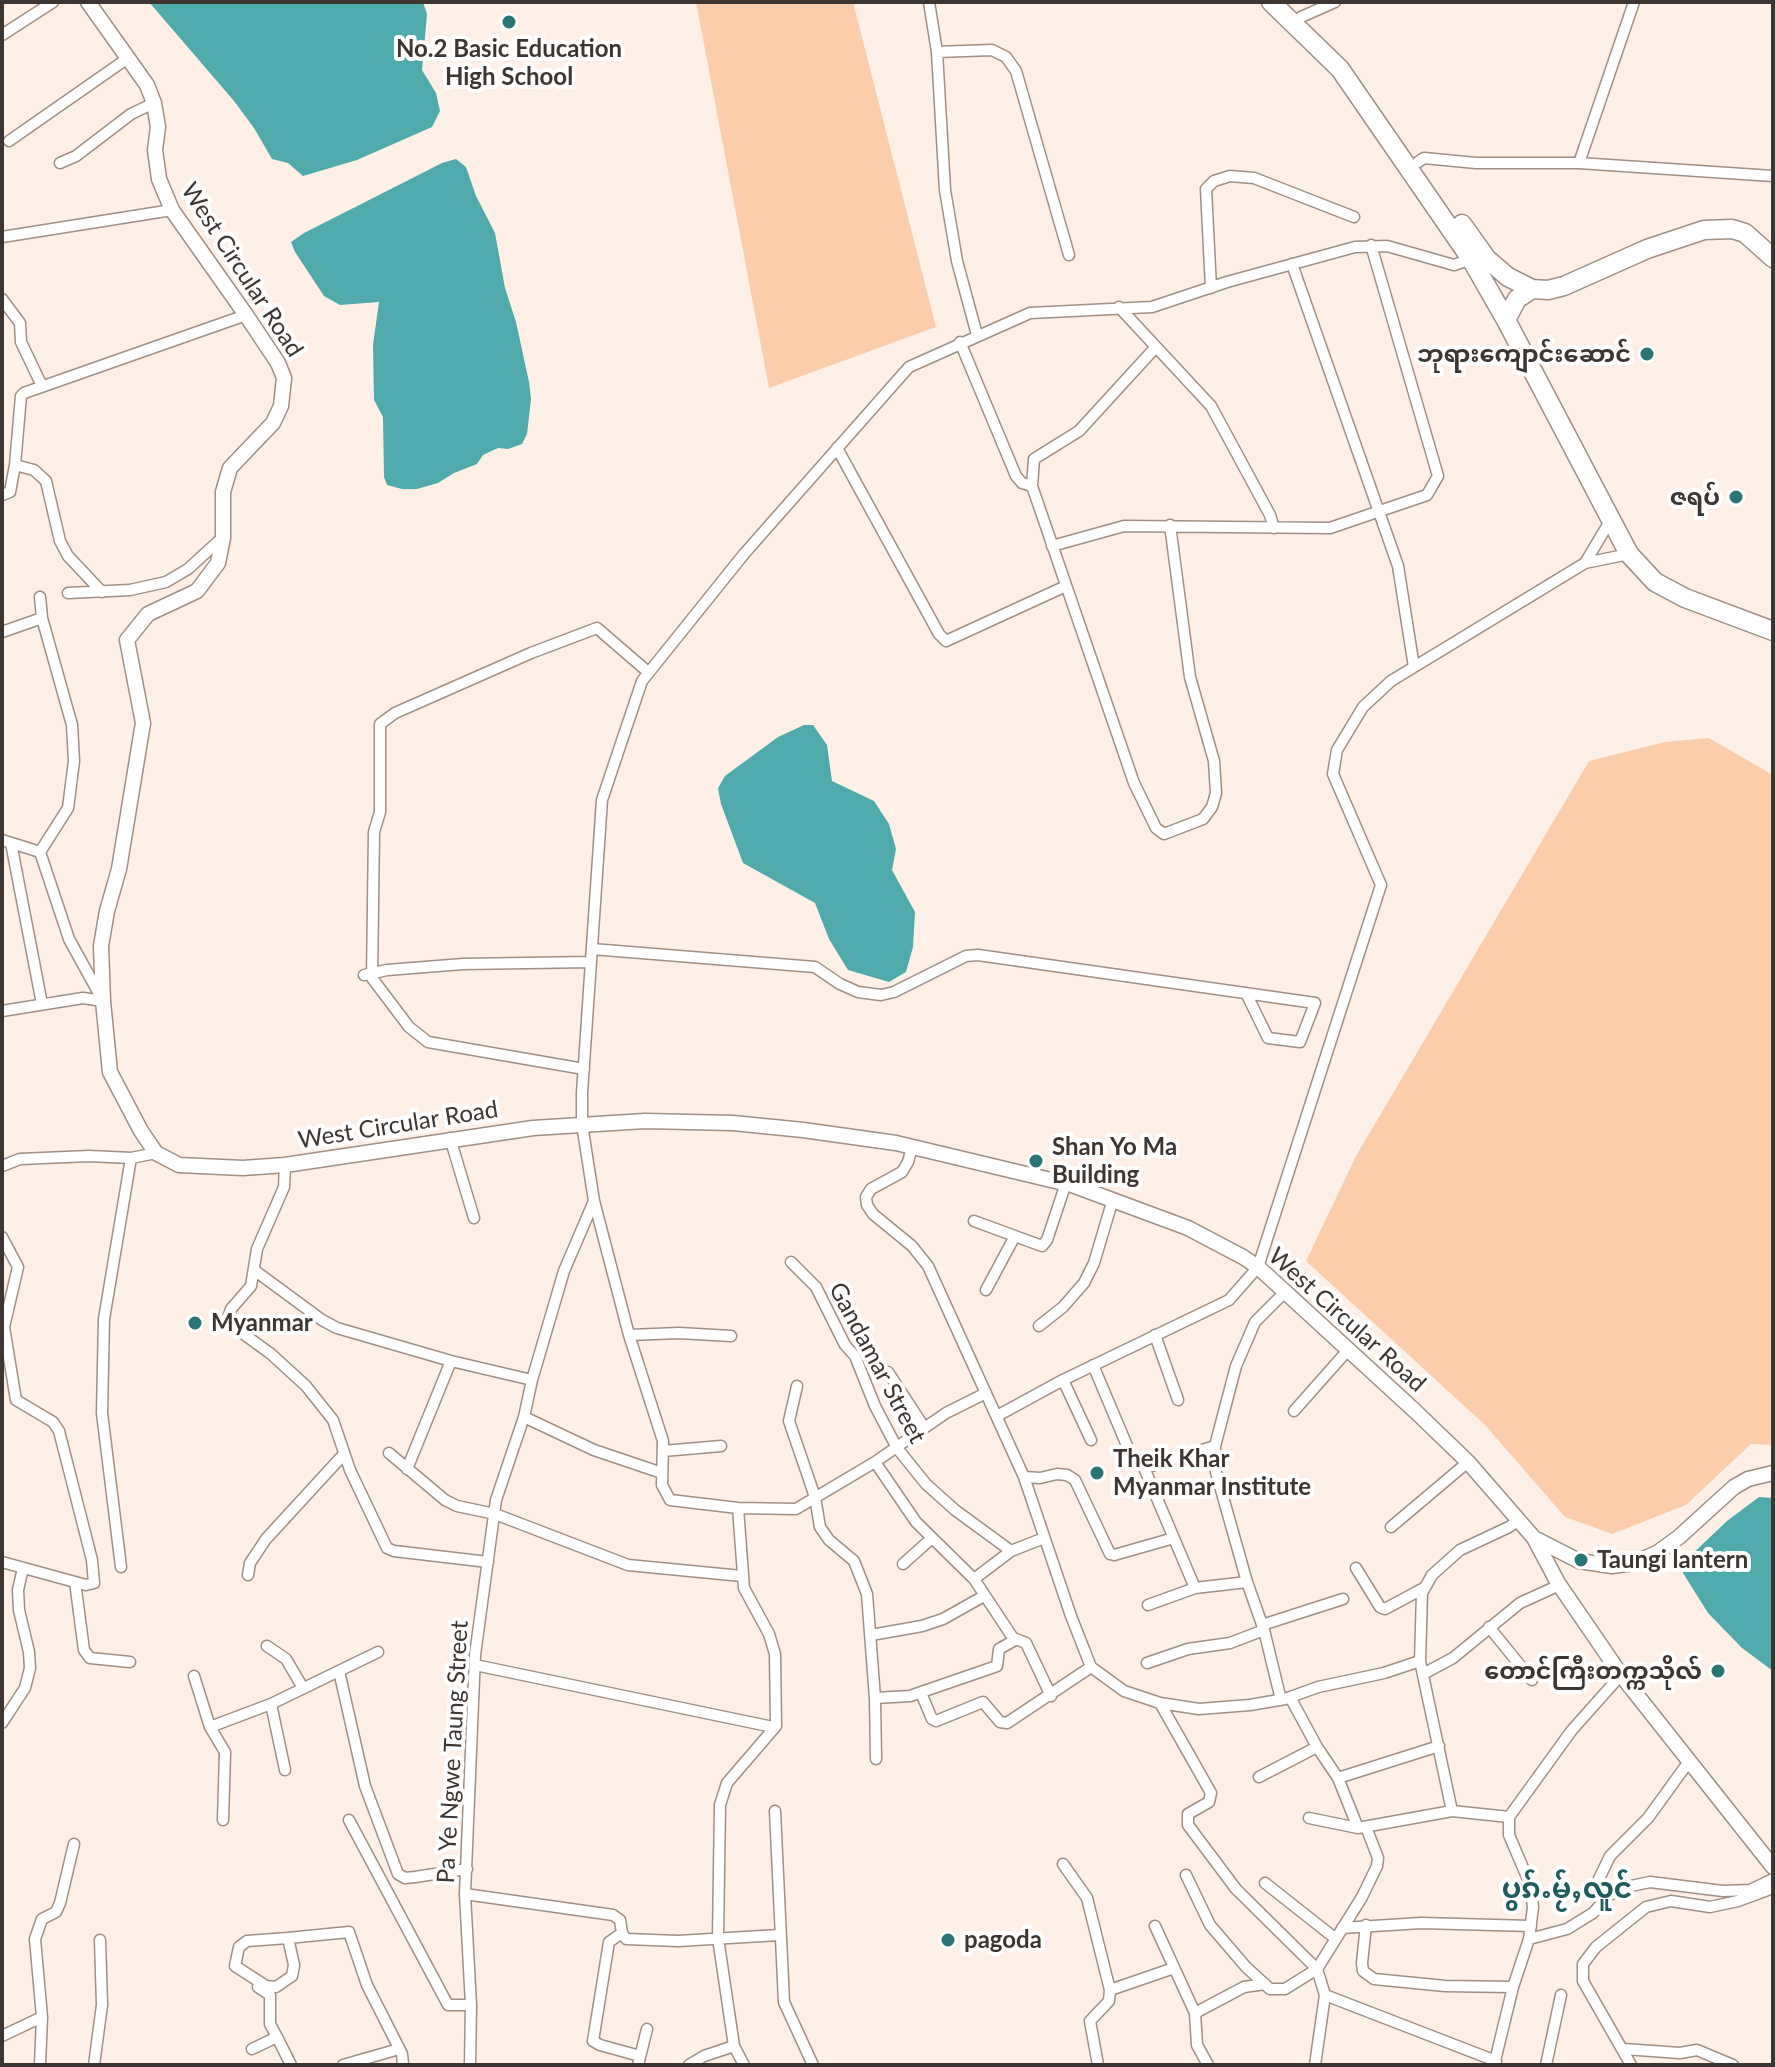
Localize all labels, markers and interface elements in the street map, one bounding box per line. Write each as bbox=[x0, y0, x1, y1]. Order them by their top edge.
marker: No.2 Basic Education High School bbox=[500, 13, 518, 31]
place label: No.2 Basic Education High School bbox=[396, 35, 622, 91]
street label: West Circular Road bbox=[175, 177, 309, 363]
place label: ဘုရားကျောင်းဆောင် bbox=[1417, 340, 1631, 368]
marker: ဘုရားကျောင်းဆောင် bbox=[1638, 345, 1656, 363]
place label: ဇရပ် bbox=[1670, 483, 1720, 511]
marker: ဇရပ် bbox=[1727, 488, 1745, 506]
street label: West Circular Road bbox=[296, 1095, 500, 1155]
place label: Shan Yo Ma Building bbox=[1052, 1133, 1177, 1189]
marker: Shan Yo Ma Building bbox=[1027, 1152, 1045, 1170]
street label: West Circular Road bbox=[1262, 1242, 1432, 1398]
street label: Gandamar Street bbox=[823, 1278, 931, 1448]
place label: Myanmar bbox=[211, 1309, 313, 1337]
marker: Myanmar bbox=[186, 1314, 204, 1332]
place label: Theik Khar Myanmar Institute bbox=[1113, 1445, 1311, 1501]
marker: Theik Khar Myanmar Institute bbox=[1088, 1464, 1106, 1482]
place label: Taungi lantern bbox=[1597, 1546, 1748, 1574]
marker: Taungi lantern bbox=[1572, 1551, 1590, 1569]
street label: Pa Ye Ngwe Taung Street bbox=[432, 1620, 474, 1884]
place label: တောင်ကြီးတက္ကသိုလ် bbox=[1484, 1657, 1702, 1685]
marker: တောင်ကြီးတက္ကသိုလ် bbox=[1709, 1662, 1727, 1680]
district label: ပွၵ်ႉမႂ်ႇလူင် bbox=[1502, 1872, 1632, 1906]
place label: pagoda bbox=[964, 1926, 1042, 1954]
marker: pagoda bbox=[939, 1931, 957, 1949]

